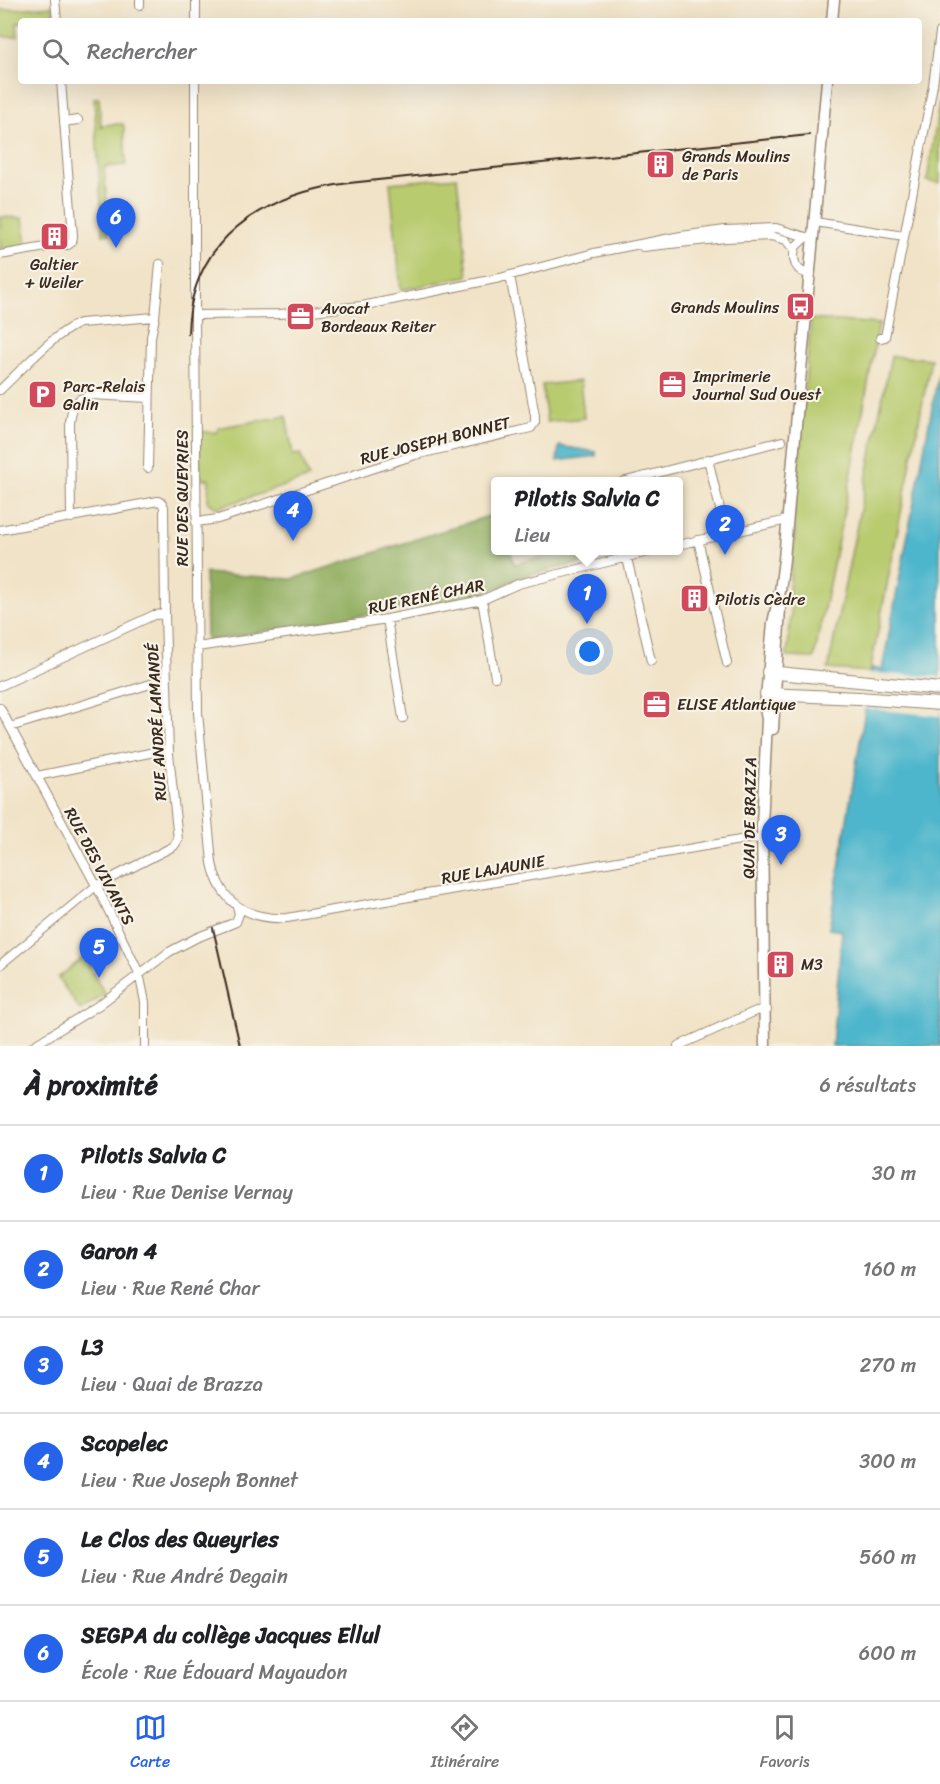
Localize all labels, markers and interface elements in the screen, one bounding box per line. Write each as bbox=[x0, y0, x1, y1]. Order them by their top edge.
search box bbox=[18, 18, 922, 84]
text: Rechercher bbox=[87, 32, 197, 71]
icon: search bbox=[39, 35, 72, 68]
place label: Grands Moulins de Paris bbox=[682, 142, 791, 189]
building icon: Grands Moulins de Paris bbox=[645, 149, 677, 181]
pin: 6 bbox=[96, 198, 136, 248]
building icon: Galtier + Weiler bbox=[38, 220, 70, 252]
place label: Galtier + Weiler bbox=[24, 250, 84, 297]
bus stop icon: Grands Moulins bbox=[784, 291, 816, 323]
place label: Grands Moulins bbox=[671, 293, 780, 322]
place label: Avocat Bordeaux Reiter bbox=[320, 294, 437, 341]
office icon: Avocat Bordeaux Reiter bbox=[284, 301, 316, 333]
place label: Imprimerie Journal Sud Ouest bbox=[692, 362, 821, 409]
office icon: Imprimerie Journal Sud Ouest bbox=[656, 369, 688, 401]
place label: Parc-Relais Galin bbox=[63, 372, 146, 419]
parking icon: Parc-Relais Galin bbox=[26, 379, 58, 411]
street label: RUE JOSEPH BONNET bbox=[357, 408, 514, 473]
street label: RUE DES QUEYRIES bbox=[168, 430, 197, 566]
popup bbox=[491, 477, 683, 555]
text: Pilotis Salvia C bbox=[514, 479, 660, 518]
pin: 4 bbox=[274, 492, 312, 541]
pin: 2 bbox=[706, 506, 744, 555]
text: Lieu bbox=[514, 518, 550, 553]
street label: RUE RENÉ CHAR bbox=[366, 570, 487, 623]
pin: 1 bbox=[568, 574, 606, 624]
building icon: Pilotis Cèdre bbox=[678, 583, 710, 615]
place label: Pilotis Cèdre bbox=[715, 585, 805, 614]
your location bbox=[575, 637, 604, 666]
street label: RUE ANDRÉ LAMANDÉ bbox=[138, 641, 175, 802]
office icon: ELISE Atlantique bbox=[640, 688, 672, 720]
place label: ELISE Atlantique bbox=[677, 690, 796, 719]
street label: QUAI DE BRAZZA bbox=[734, 757, 765, 879]
street label: RUE DES VIVANTS bbox=[56, 802, 143, 931]
pin: 3 bbox=[762, 816, 800, 865]
street label: RUE LAJAUNIE bbox=[439, 846, 548, 893]
pin: 5 bbox=[80, 928, 118, 978]
building icon: M3 bbox=[764, 948, 796, 980]
place label: M3 bbox=[801, 950, 823, 979]
text: À proximité bbox=[24, 1062, 158, 1108]
text: 6 résultats bbox=[820, 1068, 916, 1103]
text: Pilotis Salvia C bbox=[81, 1136, 226, 1175]
text: 1 bbox=[39, 1156, 48, 1191]
text: 30 m bbox=[872, 1156, 916, 1191]
text: Lieu · Rue Denise Vernay bbox=[81, 1175, 293, 1210]
text: Garon 4 bbox=[81, 1232, 157, 1271]
text: 2 bbox=[38, 1252, 49, 1287]
text: 160 m bbox=[863, 1252, 916, 1287]
text: Lieu · Rue René Char bbox=[81, 1271, 260, 1306]
text: L3 bbox=[81, 1328, 103, 1367]
text: 3 bbox=[38, 1348, 49, 1383]
text: 270 m bbox=[860, 1348, 916, 1383]
text: Lieu · Quai de Brazza bbox=[81, 1367, 263, 1402]
text: Scopelec bbox=[81, 1424, 168, 1463]
text: 4 bbox=[37, 1444, 50, 1479]
text: 300 m bbox=[859, 1444, 916, 1479]
text: Lieu · Rue Joseph Bonnet bbox=[81, 1463, 298, 1498]
text: Le Clos des Queyries bbox=[81, 1520, 279, 1559]
text: 5 bbox=[37, 1540, 50, 1575]
text: 560 m bbox=[859, 1540, 916, 1575]
text: Lieu · Rue André Degain bbox=[81, 1559, 288, 1594]
text: SEGPA du collège Jacques Ellul bbox=[81, 1616, 380, 1655]
text: 6 bbox=[38, 1636, 49, 1671]
text: 600 m bbox=[859, 1636, 916, 1671]
text: École · Rue Édouard Mayaudon bbox=[81, 1655, 347, 1690]
tab: Carte bbox=[130, 1711, 170, 1776]
tab: Itinéraire bbox=[431, 1711, 499, 1776]
tab: Favoris bbox=[760, 1711, 810, 1776]

